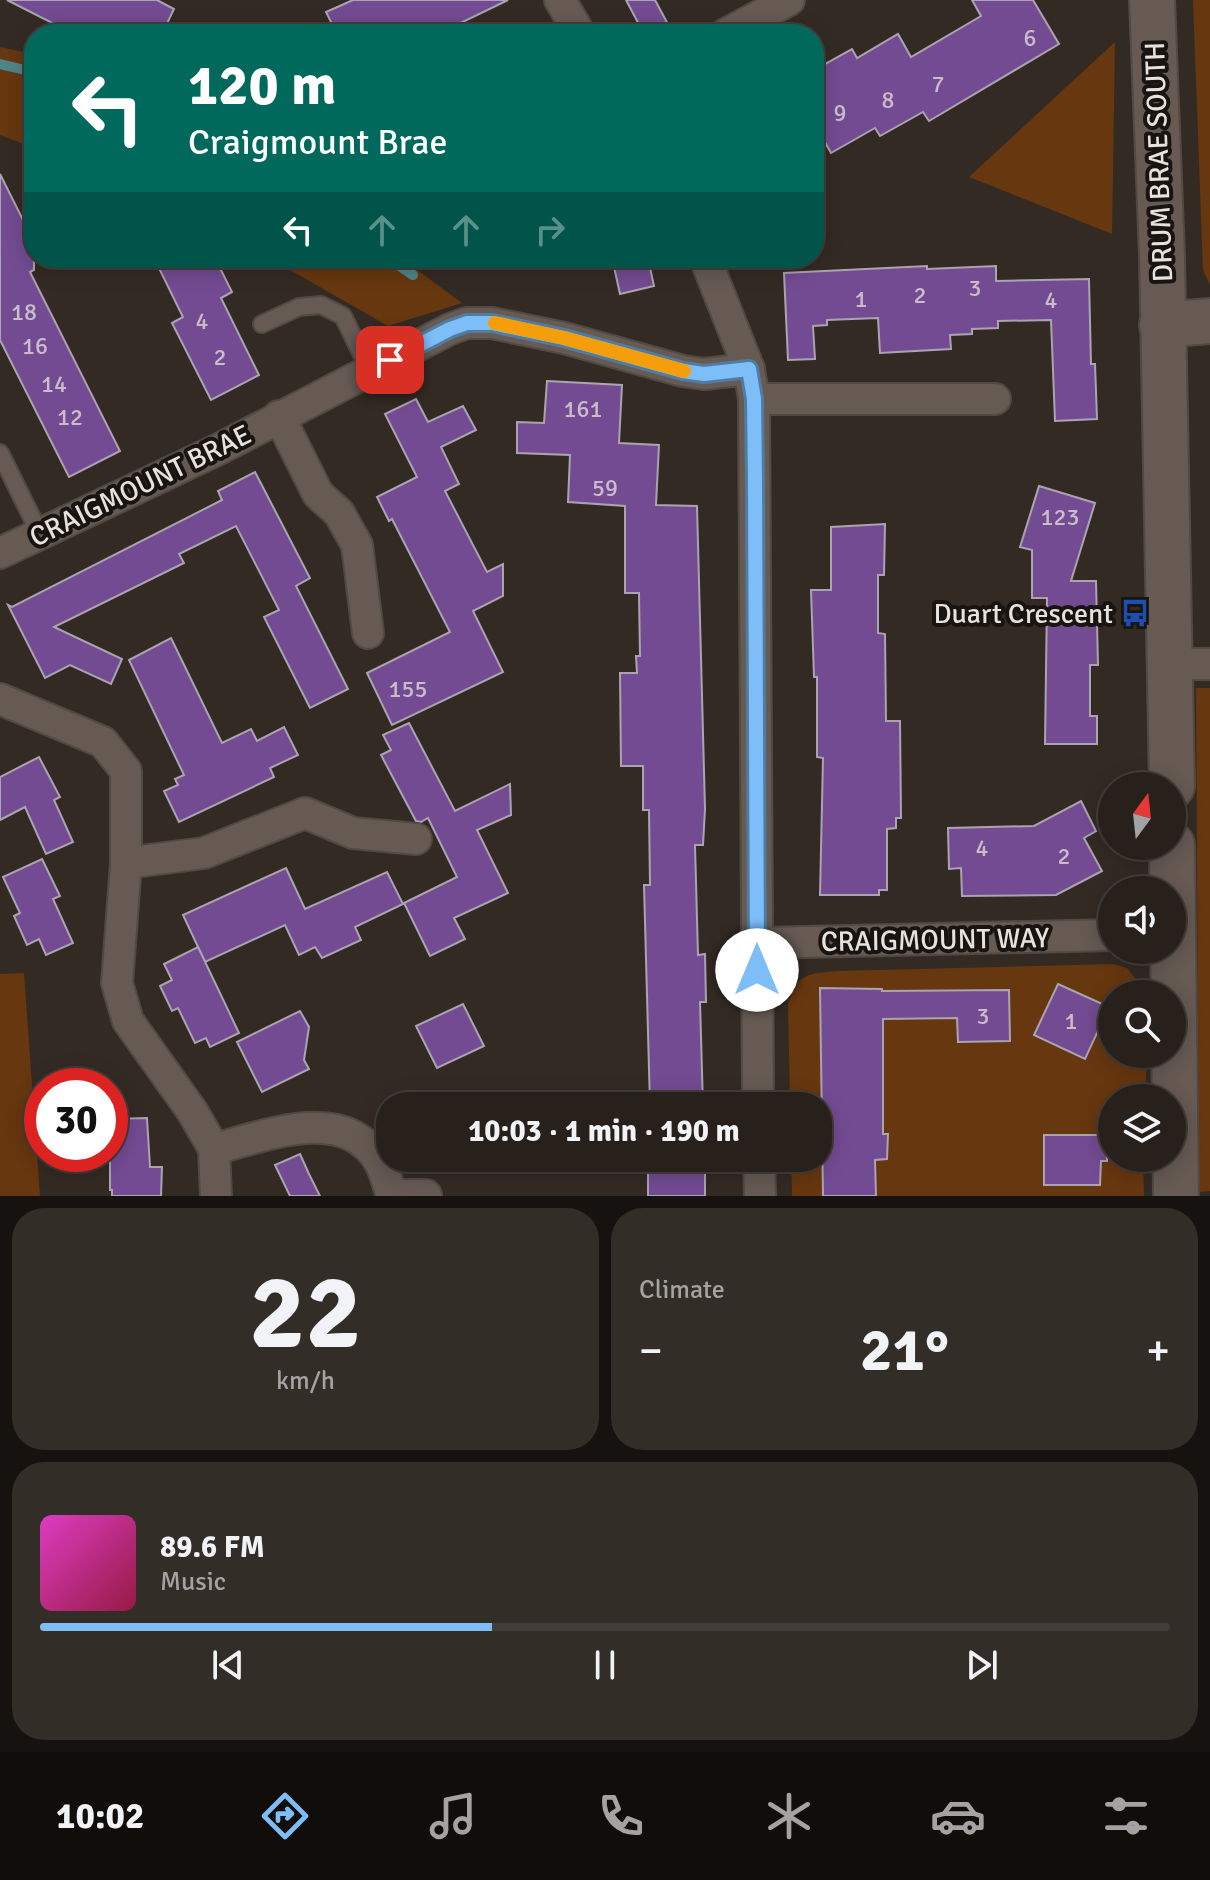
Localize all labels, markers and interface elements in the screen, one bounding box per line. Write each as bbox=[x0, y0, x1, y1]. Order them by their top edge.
house number: 6 bbox=[1024, 23, 1036, 53]
street label: DRUM BRAE SOUTH bbox=[1138, 41, 1180, 283]
text: 120 m bbox=[188, 51, 336, 120]
icon: left bbox=[56, 56, 160, 160]
house number: 7 bbox=[932, 69, 944, 99]
house number: 8 bbox=[882, 85, 894, 115]
house number: 9 bbox=[834, 98, 846, 128]
text: Craigmount Brae bbox=[188, 120, 448, 165]
icon: left bbox=[276, 208, 320, 252]
icon: ahead bbox=[360, 208, 404, 252]
icon: ahead bbox=[444, 208, 488, 252]
icon: right bbox=[528, 208, 572, 252]
house number: 3 bbox=[969, 273, 981, 303]
house number: 2 bbox=[914, 280, 926, 310]
house number: 1 bbox=[855, 284, 867, 314]
house number: 4 bbox=[1045, 285, 1058, 315]
house number: 18 bbox=[11, 297, 37, 327]
house number: 4 bbox=[196, 306, 209, 336]
pin bbox=[356, 326, 424, 394]
house number: 16 bbox=[22, 331, 48, 361]
icon: arrive bbox=[368, 338, 412, 382]
house number: 2 bbox=[214, 342, 226, 372]
house number: 14 bbox=[41, 369, 67, 399]
house number: 161 bbox=[564, 394, 602, 424]
house number: 12 bbox=[57, 402, 83, 432]
street label: CRAIGMOUNT BRAE bbox=[24, 417, 257, 554]
house number: 59 bbox=[592, 473, 618, 503]
house number: 123 bbox=[1041, 502, 1079, 532]
place label: Duart Crescent bbox=[933, 597, 1113, 631]
bus stop icon: Duart Crescent bbox=[1120, 598, 1150, 628]
house number: 155 bbox=[389, 674, 427, 704]
north arrow bbox=[1098, 772, 1186, 860]
map controls bbox=[1098, 772, 1186, 1172]
house number: 4 bbox=[976, 833, 989, 863]
house number: 2 bbox=[1058, 841, 1070, 871]
button: sound bbox=[1098, 876, 1186, 964]
street label: CRAIGMOUNT WAY bbox=[820, 921, 1050, 959]
position arrow bbox=[715, 928, 799, 1012]
button: search bbox=[1098, 980, 1186, 1068]
house number: 3 bbox=[977, 1001, 989, 1031]
house number: 1 bbox=[1065, 1006, 1077, 1036]
speed limit sign: 30 bbox=[24, 1068, 128, 1172]
button: layers bbox=[1098, 1084, 1186, 1172]
text: 10:03 · 1 min · 190 m bbox=[468, 1113, 740, 1150]
text: 22 bbox=[249, 1249, 362, 1377]
text: Climate bbox=[639, 1274, 725, 1306]
text: 21° bbox=[860, 1314, 949, 1388]
text: − bbox=[639, 1324, 663, 1378]
text: + bbox=[1146, 1324, 1170, 1378]
text: km/h bbox=[276, 1365, 335, 1397]
text: 89.6 FM bbox=[160, 1529, 265, 1566]
text: Music bbox=[160, 1566, 226, 1598]
icon: previous bbox=[206, 1643, 250, 1687]
icon: pause bbox=[583, 1643, 627, 1687]
icon: next bbox=[960, 1643, 1004, 1687]
icon: directions bbox=[257, 1788, 313, 1844]
icon: music bbox=[425, 1788, 481, 1844]
icon: phone bbox=[593, 1788, 649, 1844]
icon: climate bbox=[761, 1788, 817, 1844]
icon: car bbox=[930, 1788, 986, 1844]
icon: filters bbox=[1098, 1788, 1154, 1844]
text: 10:02 bbox=[56, 1794, 144, 1839]

